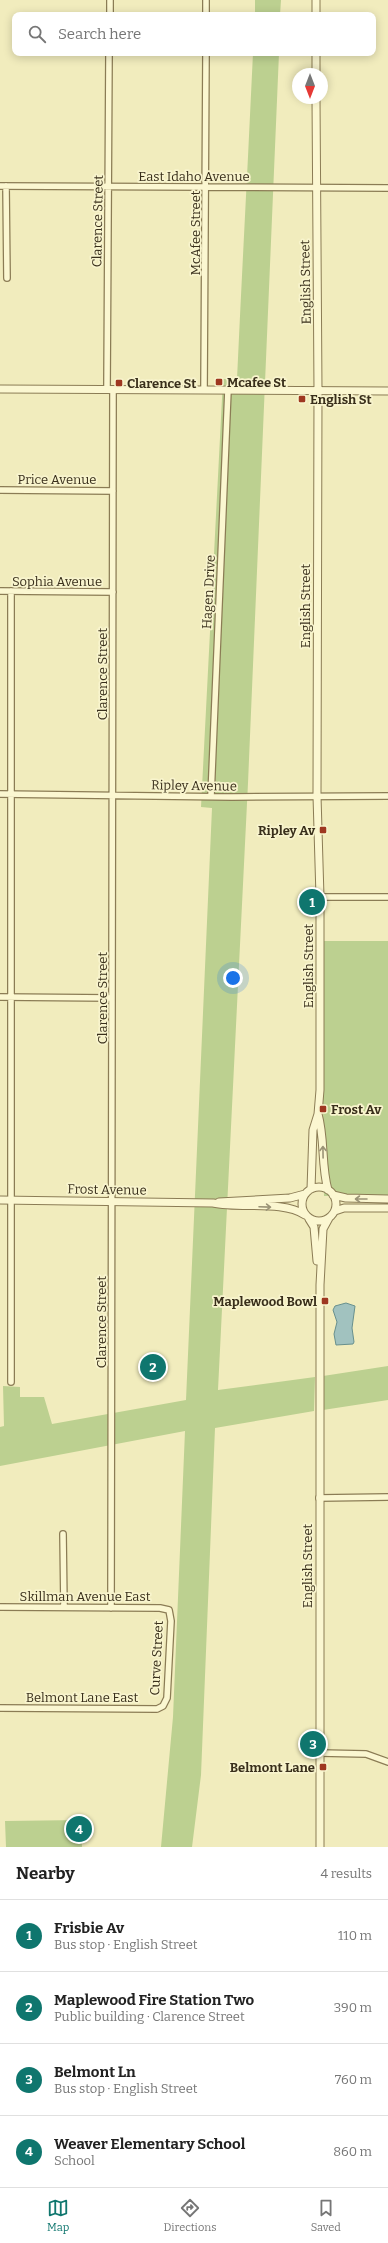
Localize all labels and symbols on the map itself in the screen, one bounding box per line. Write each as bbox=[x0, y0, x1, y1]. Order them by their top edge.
north arrow bbox=[292, 68, 328, 104]
street label: East Idaho Avenue bbox=[138, 169, 250, 184]
street label: Clarence Street bbox=[89, 174, 106, 267]
street label: McAfee Street bbox=[188, 190, 203, 275]
street label: English Street bbox=[297, 239, 314, 324]
place label: Mcafee St bbox=[227, 375, 286, 390]
place label: Clarence St bbox=[127, 376, 196, 391]
marker: Mcafee St bbox=[214, 377, 224, 387]
marker: Clarence St bbox=[114, 378, 124, 388]
place label: English St bbox=[310, 392, 372, 407]
marker: English St bbox=[297, 394, 307, 404]
street label: Price Avenue bbox=[18, 472, 96, 487]
street label: Hagen Drive bbox=[199, 555, 218, 630]
street label: English Street bbox=[298, 563, 313, 648]
street label: Sophia Avenue bbox=[12, 574, 102, 589]
street label: Clarence Street bbox=[95, 628, 110, 720]
street label: Ripley Avenue bbox=[151, 777, 237, 794]
place label: Ripley Av bbox=[258, 823, 316, 838]
marker: Ripley Av bbox=[318, 825, 328, 835]
pin: 1 bbox=[299, 887, 325, 917]
street label: English Street bbox=[301, 923, 316, 1008]
street label: Clarence Street bbox=[95, 952, 110, 1044]
your location bbox=[223, 968, 243, 988]
place label: Frost Av bbox=[331, 1102, 382, 1117]
marker: Frost Av bbox=[318, 1104, 328, 1114]
one-way arrow bbox=[319, 1146, 327, 1159]
street label: Frost Avenue bbox=[67, 1181, 147, 1198]
one-way arrow bbox=[355, 1195, 368, 1203]
one-way arrow bbox=[258, 1203, 271, 1211]
street label: Clarence Street bbox=[94, 1276, 109, 1368]
place label: Maplewood Bowl bbox=[213, 1294, 317, 1309]
marker: Maplewood Bowl bbox=[320, 1296, 330, 1306]
pin: 2 bbox=[140, 1352, 166, 1382]
street label: English Street bbox=[300, 1523, 315, 1608]
street label: Skillman Avenue East bbox=[20, 1589, 151, 1604]
street label: Curve Street bbox=[147, 1620, 166, 1696]
street label: Belmont Lane East bbox=[26, 1690, 139, 1705]
pin: 3 bbox=[300, 1729, 326, 1759]
place label: Belmont Lane bbox=[230, 1760, 315, 1775]
marker: Belmont Lane bbox=[318, 1762, 328, 1772]
pin: 4 bbox=[66, 1814, 92, 1844]

